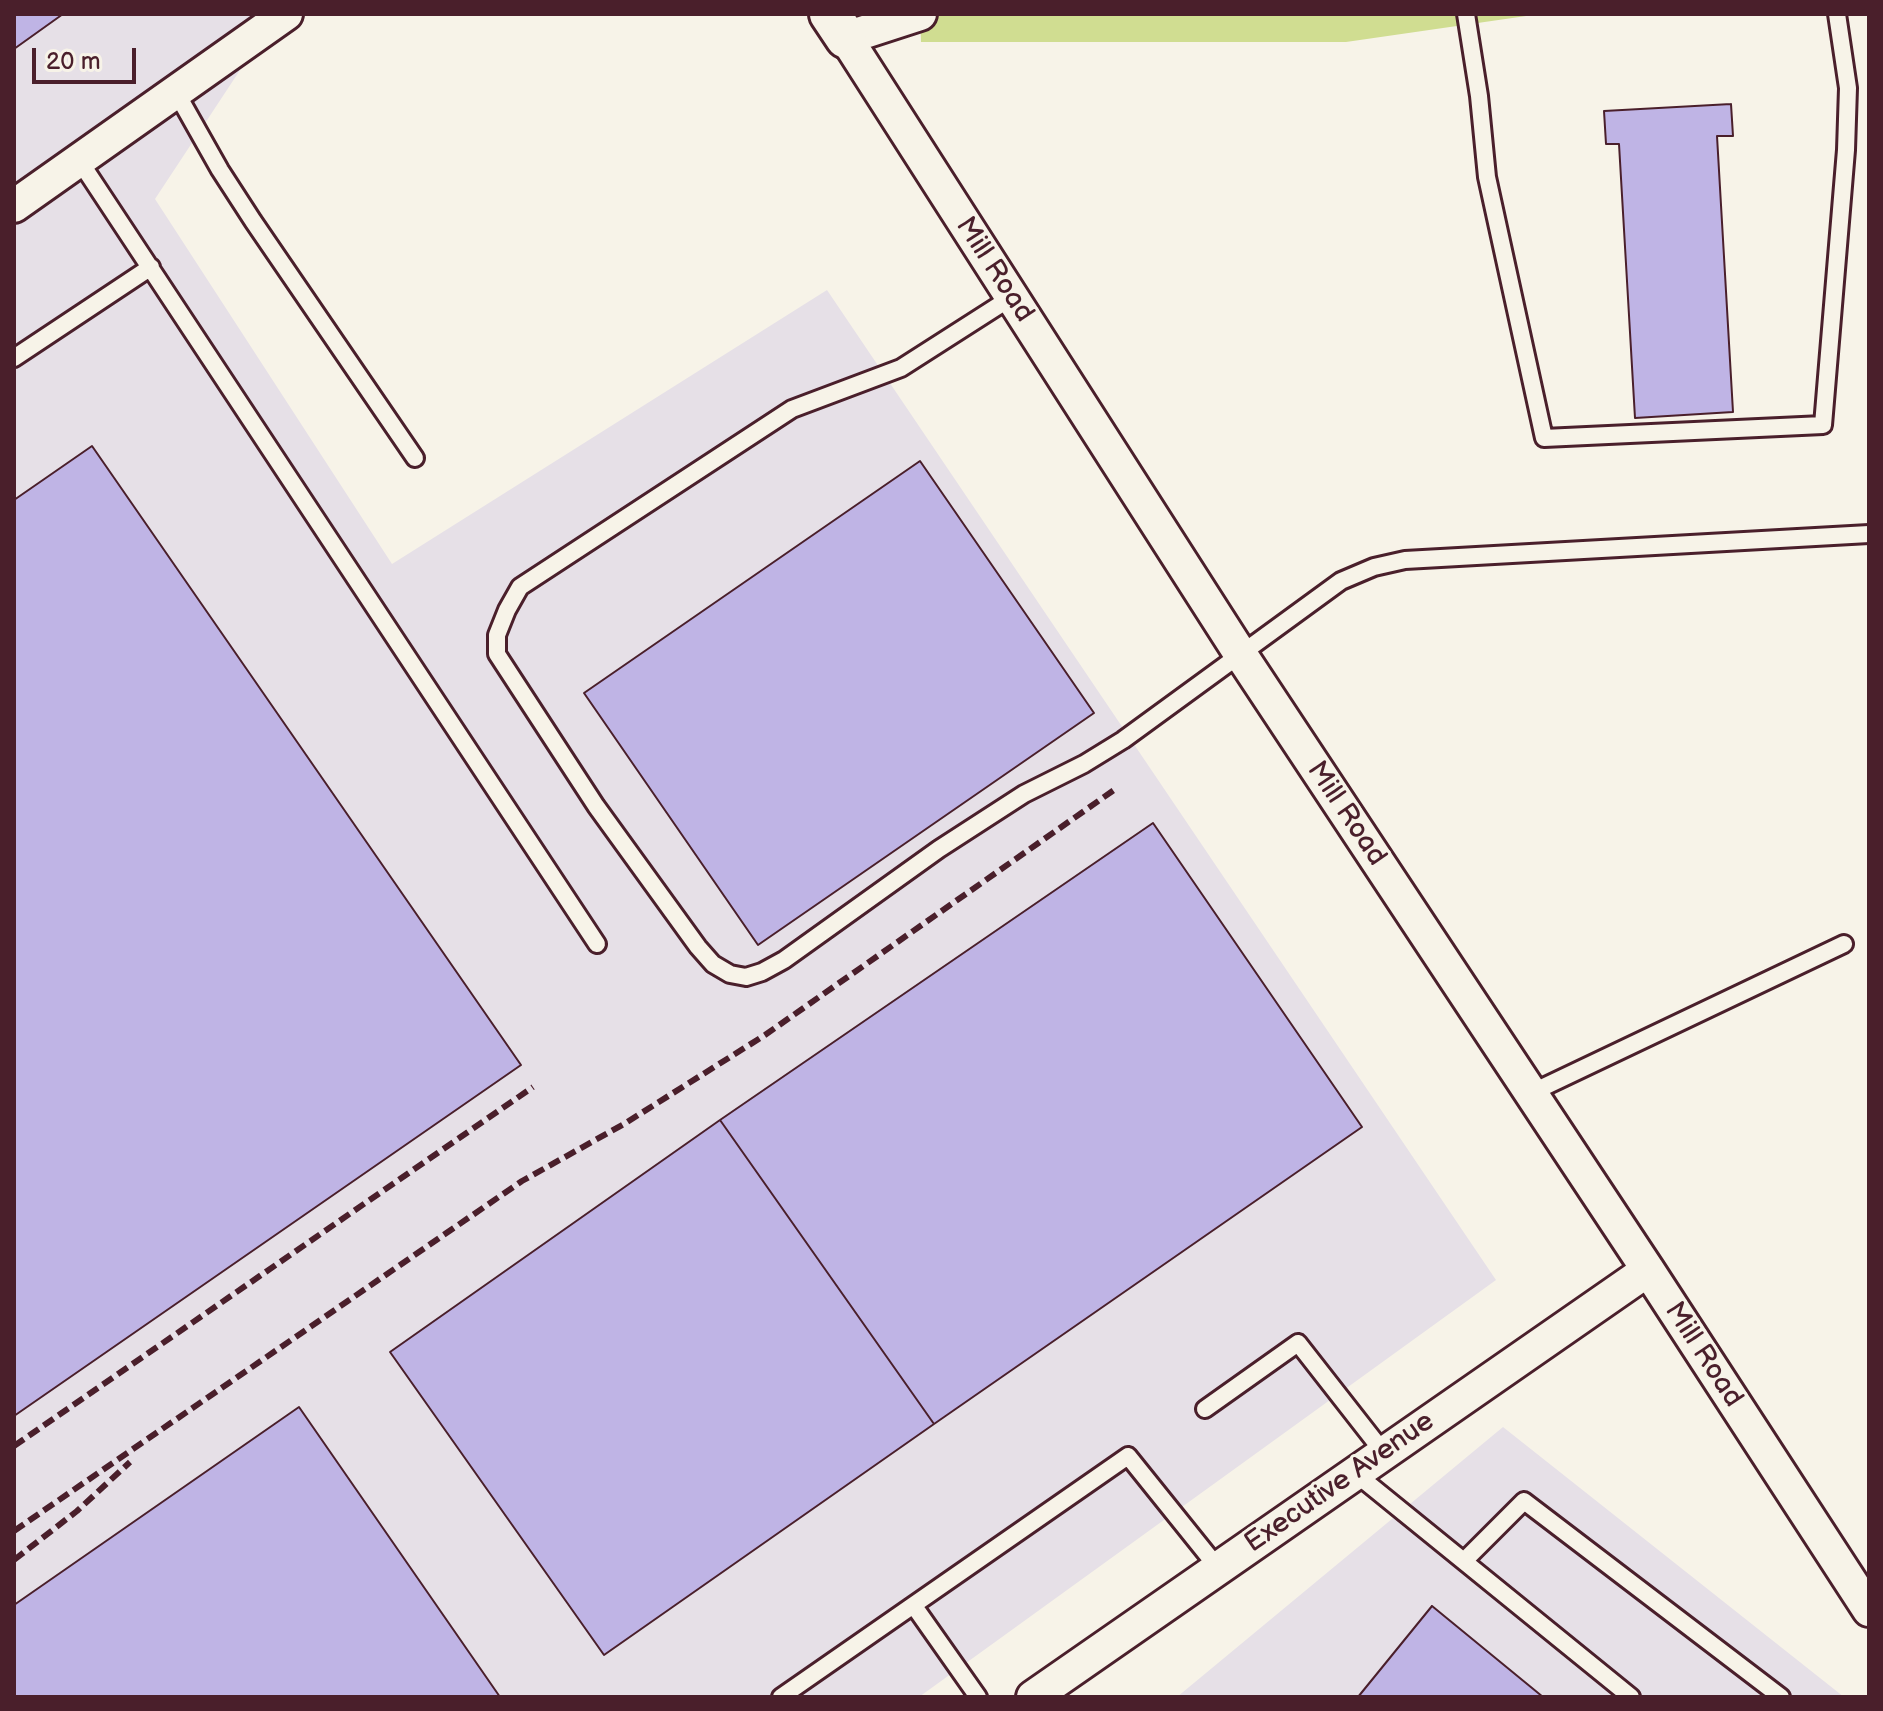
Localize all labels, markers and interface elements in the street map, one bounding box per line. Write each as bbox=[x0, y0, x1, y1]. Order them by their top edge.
scale bar bbox=[36, 32, 140, 82]
text: 20 m bbox=[46, 47, 101, 76]
street label: Mill Road bbox=[948, 211, 1040, 329]
street label: Mill Road bbox=[1299, 755, 1393, 873]
street label: Mill Road bbox=[1657, 1296, 1749, 1414]
street label: Executive Avenue bbox=[1239, 1405, 1441, 1561]

